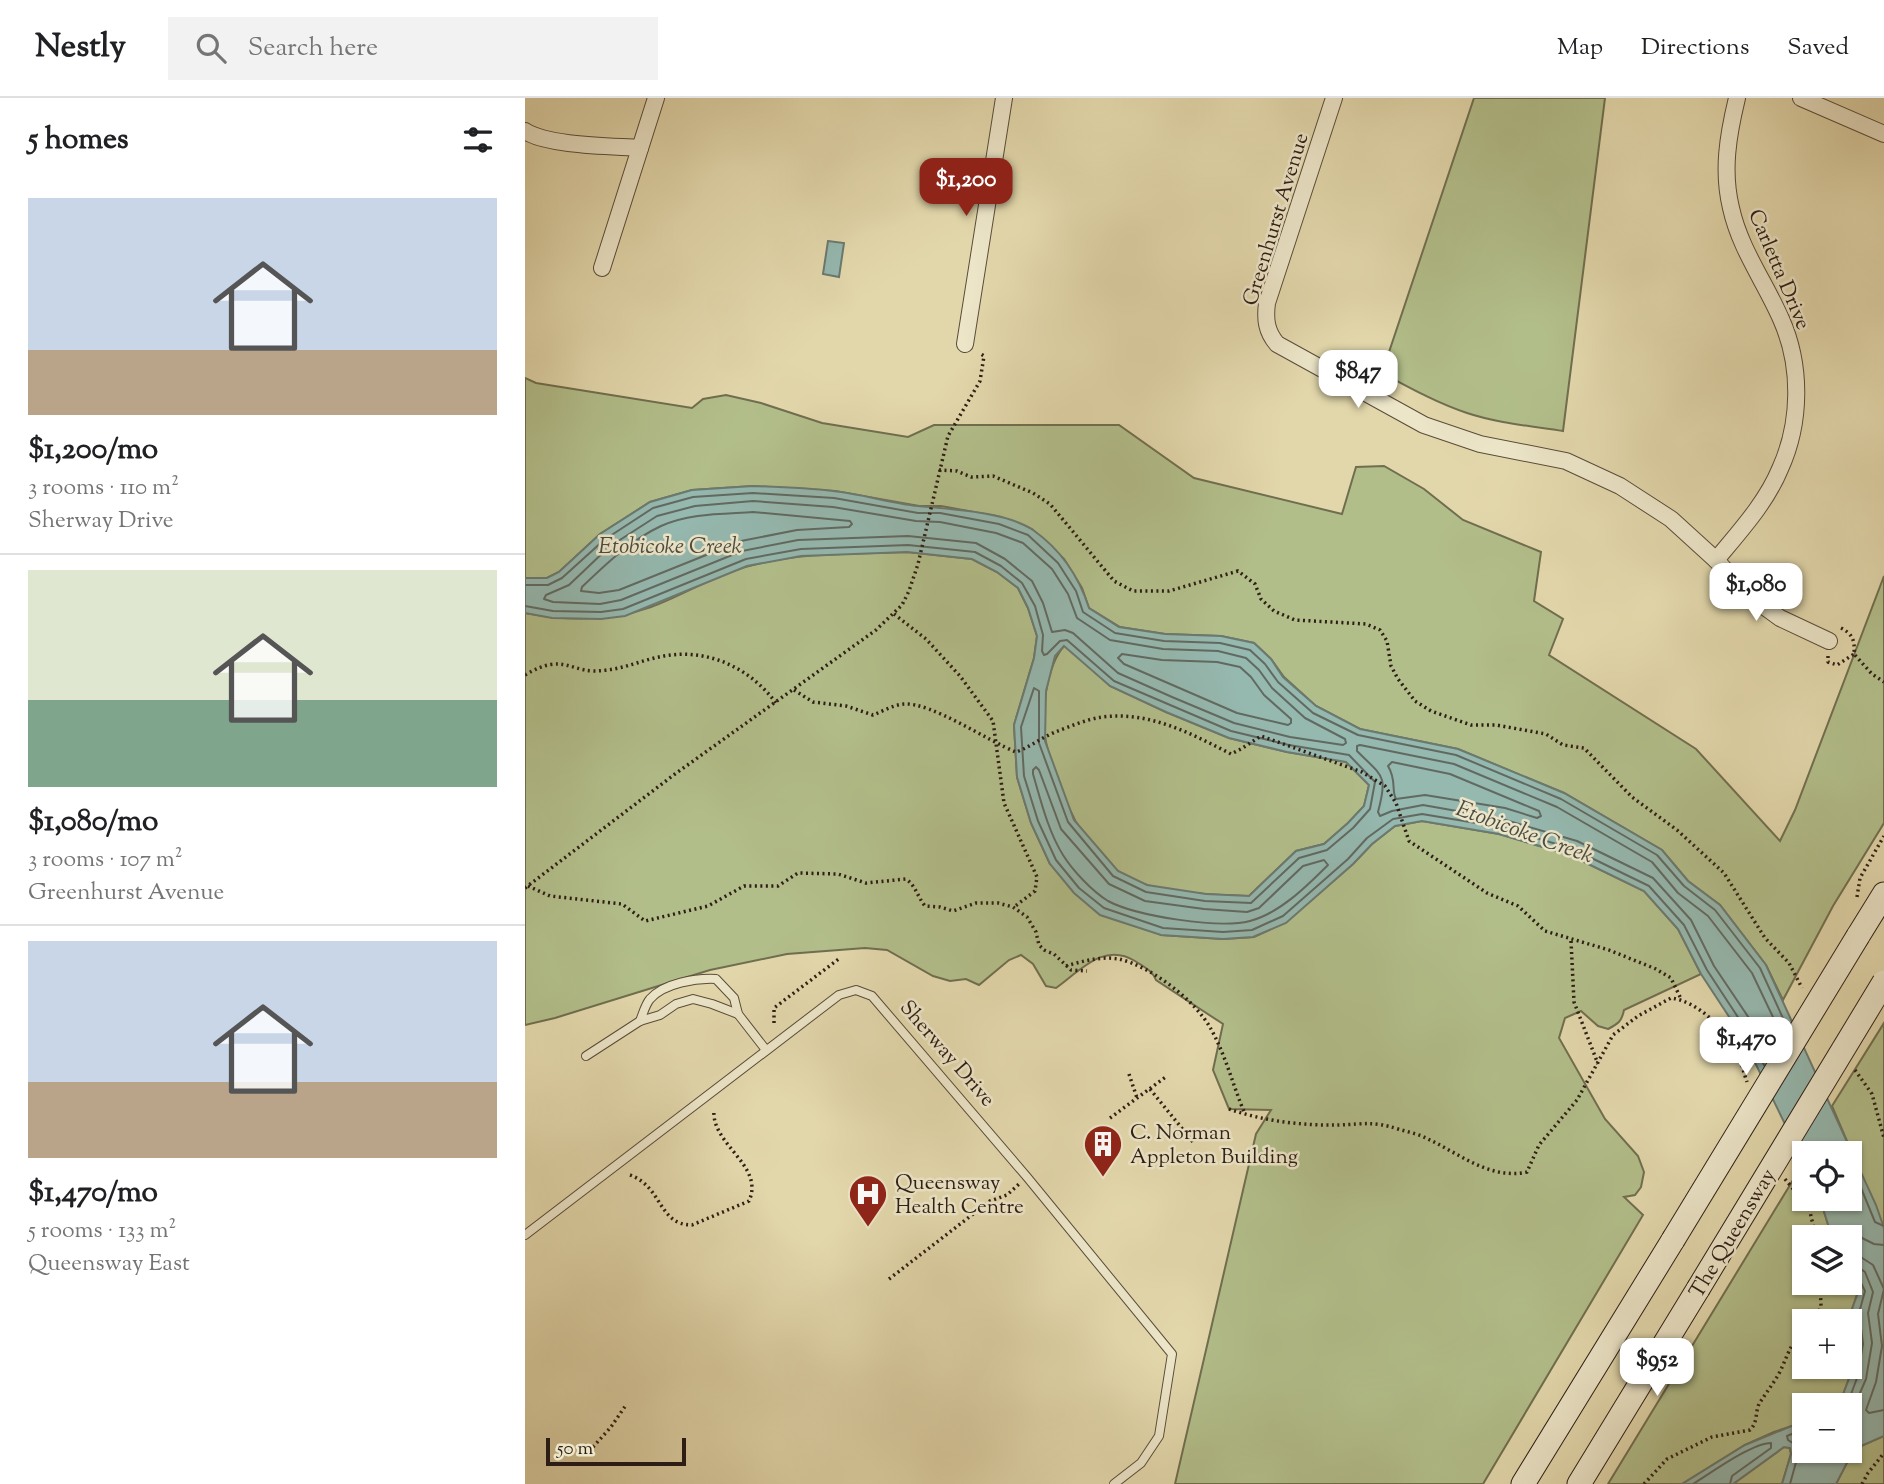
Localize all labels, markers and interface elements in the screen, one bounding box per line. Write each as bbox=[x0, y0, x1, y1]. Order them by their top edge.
search box bbox=[168, 17, 658, 80]
text: Nestly bbox=[35, 24, 126, 72]
icon: search bbox=[192, 29, 230, 67]
text: Search here bbox=[248, 30, 378, 67]
text: Map bbox=[1557, 31, 1603, 65]
text: Directions bbox=[1641, 31, 1749, 65]
text: Saved bbox=[1787, 31, 1849, 65]
text: 5 homes bbox=[28, 119, 129, 162]
icon: filters bbox=[459, 121, 497, 159]
street label: Greenhurst Avenue bbox=[1236, 130, 1317, 310]
pin: $1,200 bbox=[909, 158, 1023, 218]
text: $1,200 bbox=[936, 164, 996, 197]
street label: Carletta Drive bbox=[1739, 205, 1817, 335]
icon: home bbox=[200, 243, 326, 369]
pin: $847 bbox=[1317, 350, 1399, 410]
text: $847 bbox=[1335, 356, 1381, 389]
text: $1,200/mo bbox=[28, 429, 158, 472]
text: 3 rooms · 110 m² bbox=[28, 472, 179, 505]
text: Sherway Drive bbox=[28, 505, 174, 538]
water label: Etobicoke Creek bbox=[598, 531, 742, 564]
pin: $1,080 bbox=[1699, 564, 1813, 623]
text: $1,080 bbox=[1726, 569, 1787, 602]
icon: home bbox=[200, 615, 326, 741]
water label: Etobicoke Creek bbox=[1451, 793, 1597, 873]
text: $1,080/mo bbox=[28, 801, 158, 844]
text: 3 rooms · 107 m² bbox=[28, 844, 183, 877]
text: Greenhurst Avenue bbox=[28, 877, 224, 910]
icon: home bbox=[200, 986, 326, 1112]
street label: Sherway Drive bbox=[892, 994, 1001, 1114]
pin: $1,470 bbox=[1689, 1018, 1803, 1077]
text: $1,470 bbox=[1716, 1023, 1776, 1056]
place label: C. Norman Appleton Building bbox=[1130, 1119, 1298, 1173]
building icon: C. Norman Appleton Building bbox=[1082, 1123, 1124, 1178]
map controls bbox=[1792, 1141, 1862, 1463]
button: locate bbox=[1792, 1141, 1862, 1211]
street label: The Queensway bbox=[1683, 1163, 1785, 1305]
place label: Queensway Health Centre bbox=[895, 1169, 1024, 1223]
text: $1,470/mo bbox=[28, 1172, 158, 1215]
hospital icon: Queensway Health Centre bbox=[847, 1173, 889, 1228]
text: 5 rooms · 133 m² bbox=[28, 1215, 176, 1248]
button: layers bbox=[1792, 1225, 1862, 1295]
text: Queensway East bbox=[28, 1248, 190, 1281]
button: + bbox=[1792, 1309, 1862, 1379]
pin: $952 bbox=[1616, 1338, 1698, 1398]
text: $952 bbox=[1636, 1344, 1678, 1377]
button: − bbox=[1792, 1393, 1862, 1463]
scale bar bbox=[546, 1435, 686, 1467]
text: 50 m bbox=[557, 1436, 593, 1463]

